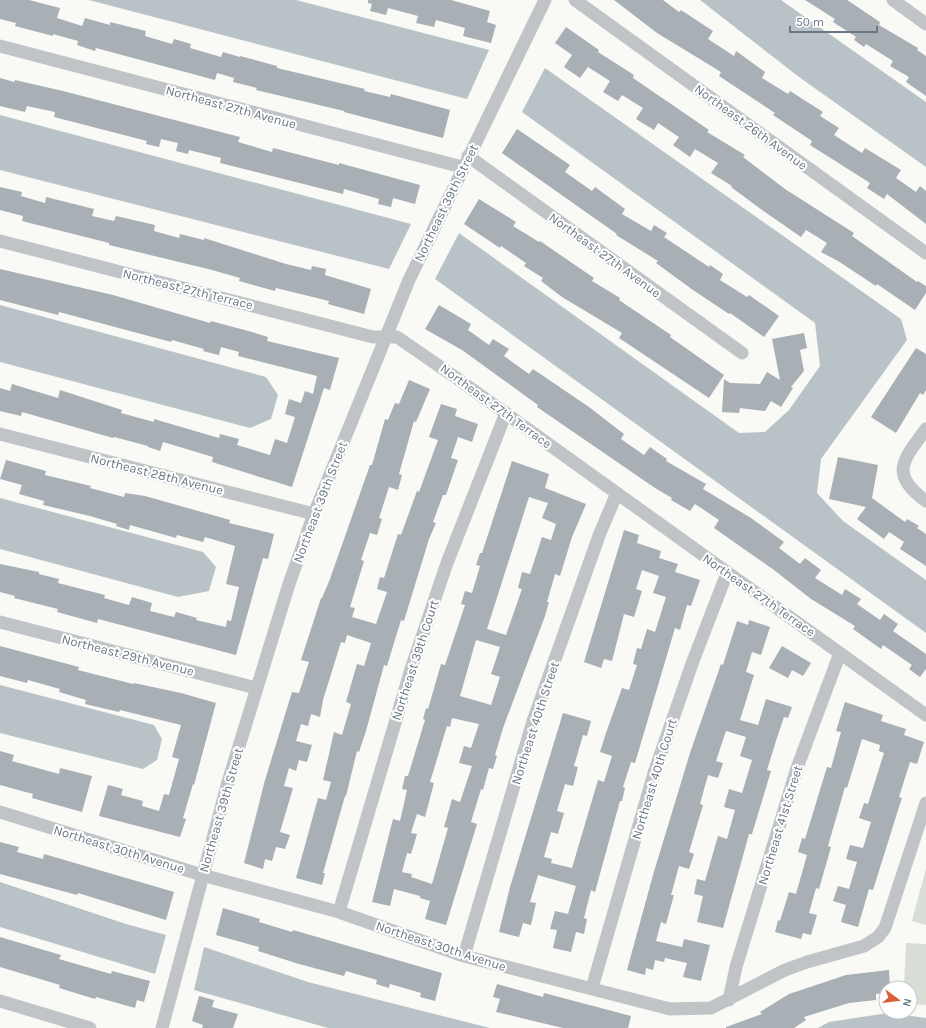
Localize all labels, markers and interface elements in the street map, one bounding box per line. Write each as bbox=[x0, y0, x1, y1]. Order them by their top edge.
scale bar bbox=[790, 8, 877, 34]
text: 50 m bbox=[796, 15, 824, 29]
street label: Northeast 26th Avenue bbox=[692, 81, 811, 173]
street label: Northeast 27th Avenue bbox=[164, 82, 298, 132]
street label: Northeast 39th Street bbox=[411, 142, 481, 264]
street label: Northeast 27th Avenue bbox=[546, 209, 664, 301]
street label: Northeast 27th Terrace bbox=[121, 266, 255, 313]
street label: Northeast 27th Terrace bbox=[438, 361, 555, 452]
street label: Northeast 39th Street bbox=[290, 439, 350, 565]
street label: Northeast 28th Avenue bbox=[89, 450, 225, 498]
street label: Northeast 27th Terrace bbox=[700, 551, 818, 640]
street label: Northeast 39th Court bbox=[388, 598, 442, 722]
street label: Northeast 29th Avenue bbox=[60, 631, 196, 679]
street label: Northeast 40th Street bbox=[508, 659, 562, 786]
street label: Northeast 40th Court bbox=[628, 717, 680, 841]
street label: Northeast 39th Street bbox=[196, 746, 246, 874]
street label: Northeast 41st Street bbox=[755, 763, 805, 887]
street label: Northeast 30th Avenue bbox=[52, 822, 187, 876]
street label: Northeast 30th Avenue bbox=[374, 918, 508, 974]
north arrow bbox=[878, 980, 918, 1020]
text: N bbox=[900, 997, 914, 1008]

